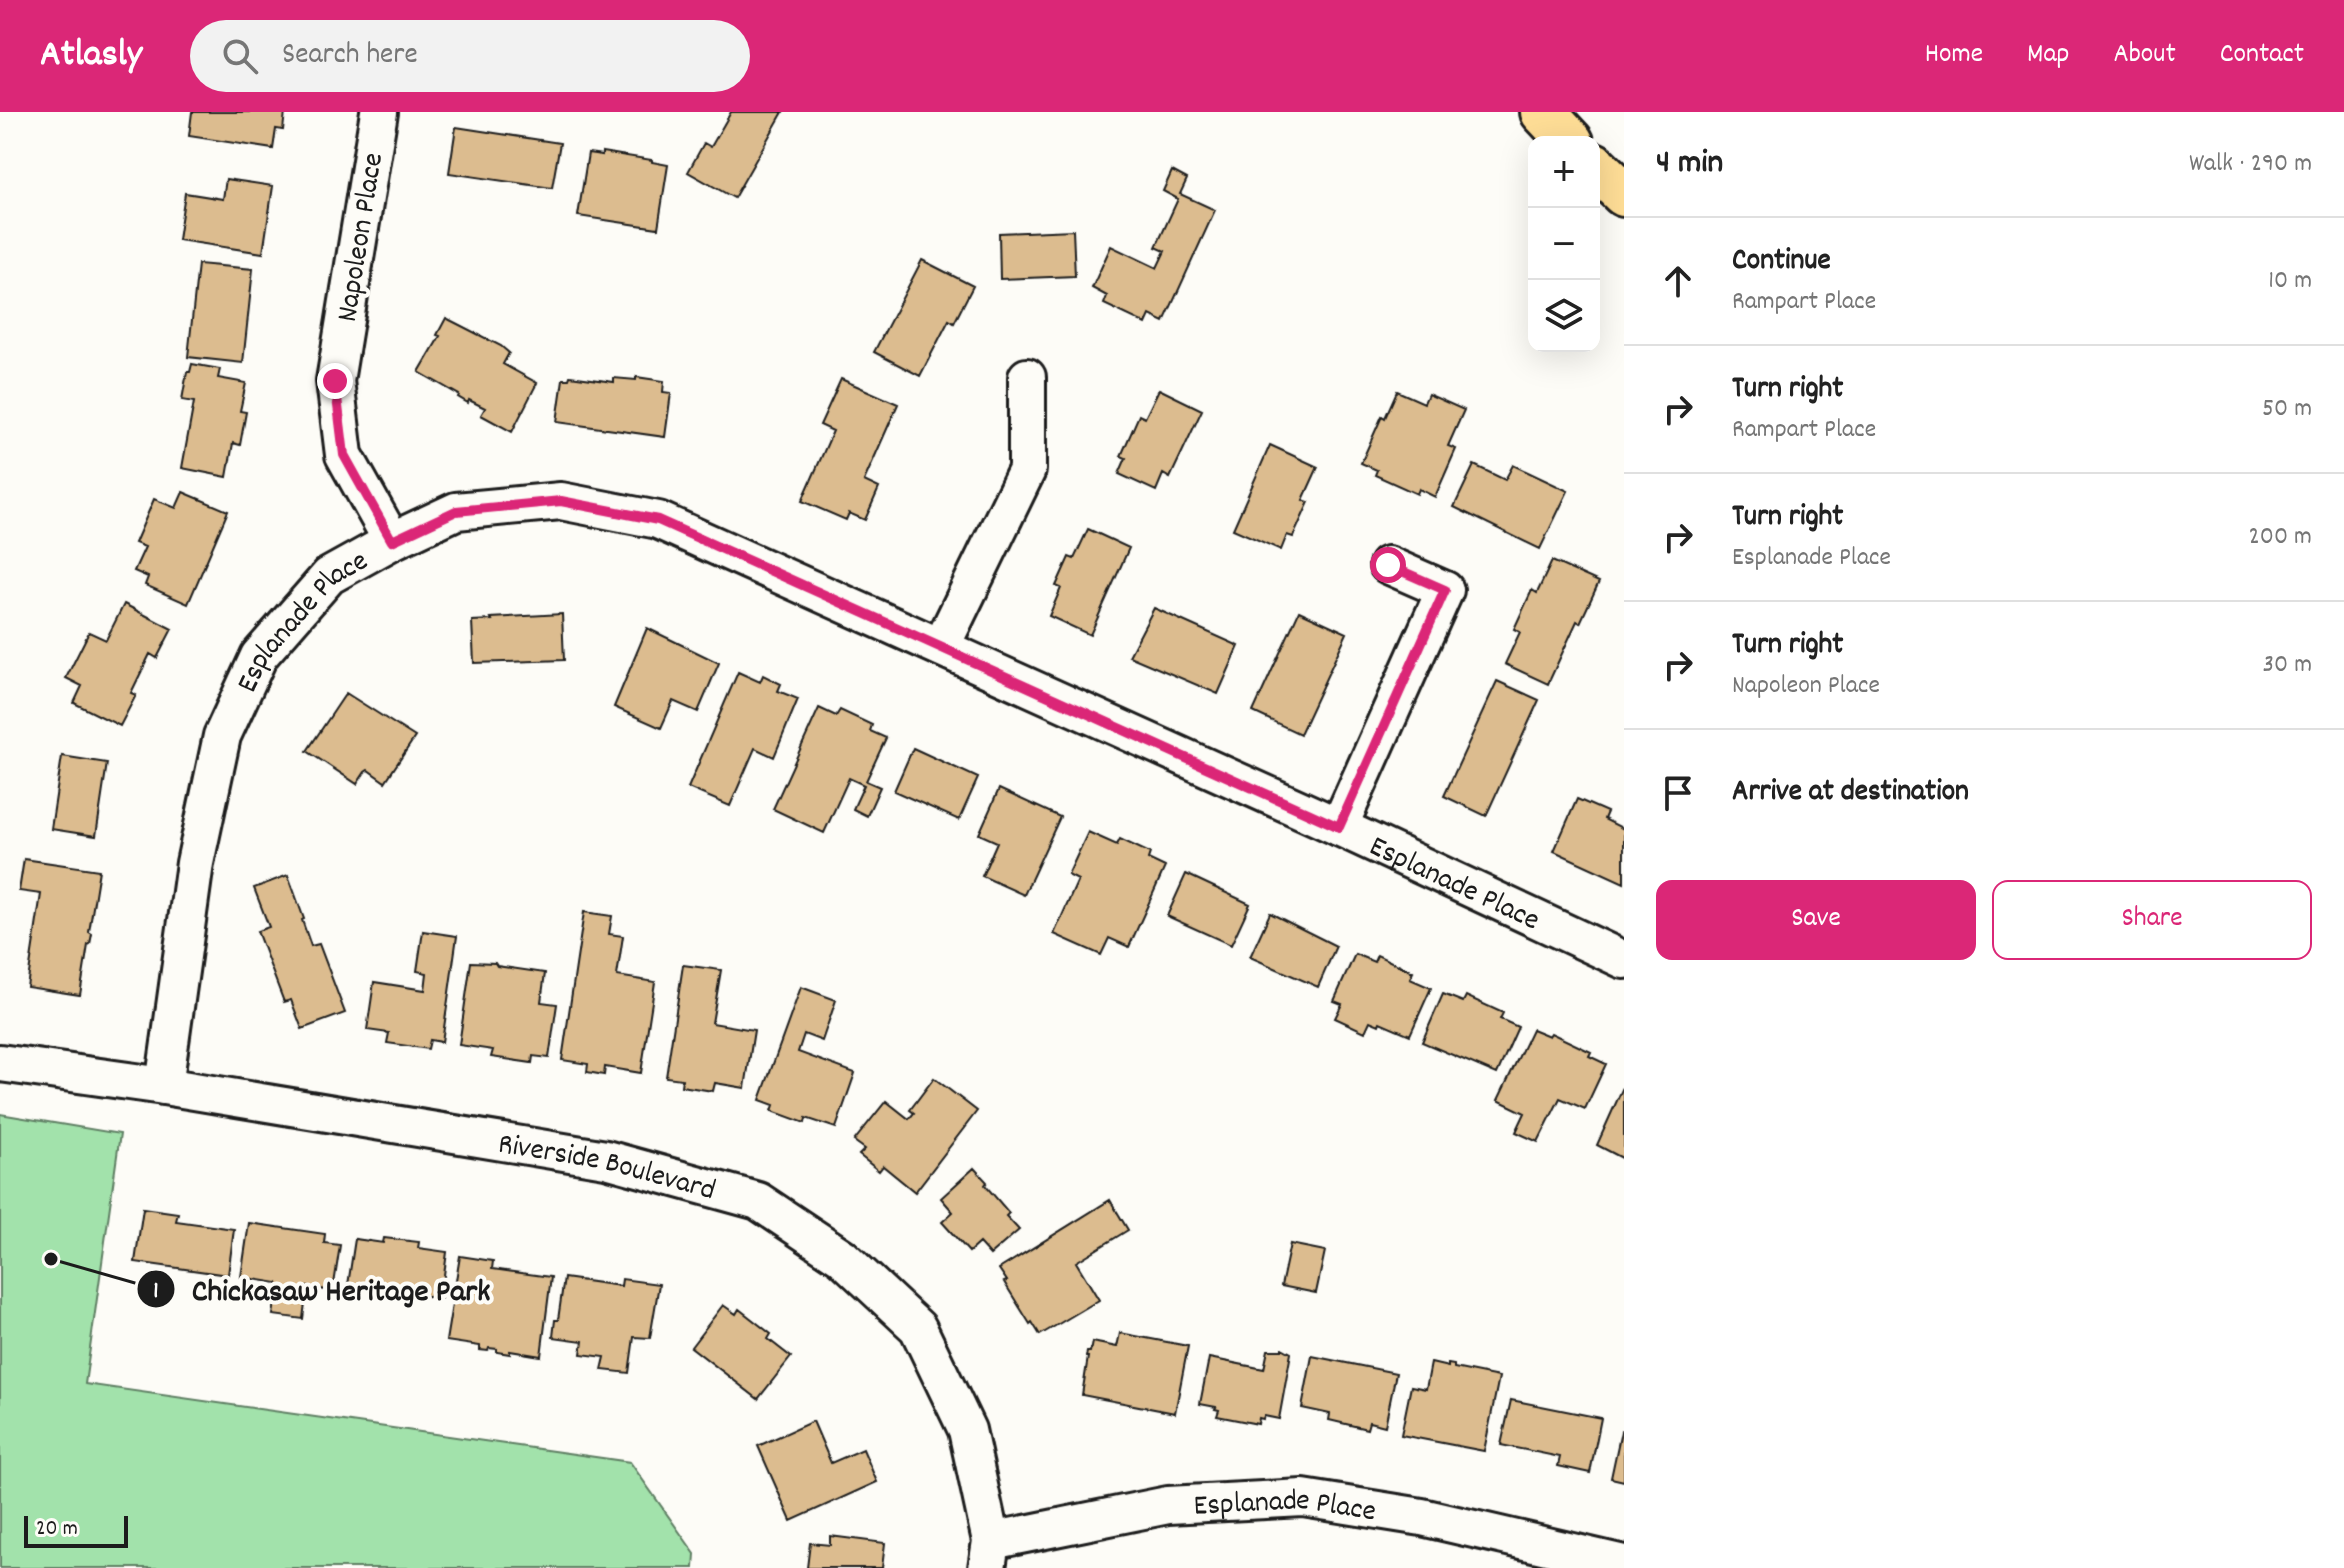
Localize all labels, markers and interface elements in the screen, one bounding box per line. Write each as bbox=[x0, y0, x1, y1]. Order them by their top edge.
search box bbox=[190, 20, 750, 92]
text: Atlasly bbox=[40, 29, 142, 84]
icon: search bbox=[218, 34, 262, 78]
text: Search here bbox=[282, 35, 418, 78]
text: Home bbox=[1925, 36, 1983, 76]
text: Map bbox=[2027, 36, 2069, 76]
text: About bbox=[2113, 36, 2176, 76]
text: Contact bbox=[2220, 36, 2304, 76]
map controls bbox=[1528, 136, 1600, 352]
button: + bbox=[1528, 136, 1600, 208]
text: 4 min bbox=[1656, 140, 1723, 189]
text: Walk · 290 m bbox=[2189, 146, 2312, 183]
street label: Napoleon Place bbox=[328, 150, 397, 325]
button: − bbox=[1528, 208, 1600, 280]
text: Continue bbox=[1732, 241, 1831, 284]
icon: ahead bbox=[1656, 259, 1700, 303]
text: 10 m bbox=[2268, 263, 2312, 300]
button: layers bbox=[1528, 280, 1600, 352]
text: Rampart Place bbox=[1732, 284, 1876, 321]
route end bbox=[317, 363, 353, 399]
text: Turn right bbox=[1732, 369, 1843, 412]
icon: right bbox=[1656, 387, 1700, 431]
text: 50 m bbox=[2262, 391, 2312, 428]
text: Rampart Place bbox=[1732, 412, 1876, 449]
text: Turn right bbox=[1732, 497, 1843, 540]
icon: right bbox=[1656, 515, 1700, 559]
text: 200 m bbox=[2248, 519, 2312, 556]
text: Esplanade Place bbox=[1732, 540, 1891, 577]
street label: Esplanade Place bbox=[228, 542, 377, 700]
route start bbox=[1370, 547, 1406, 583]
text: Turn right bbox=[1732, 625, 1843, 668]
icon: right bbox=[1656, 643, 1700, 687]
text: 30 m bbox=[2262, 647, 2312, 684]
text: Napoleon Place bbox=[1732, 668, 1880, 705]
icon: arrive bbox=[1656, 771, 1700, 815]
text: Arrive at destination bbox=[1732, 772, 1969, 815]
street label: Esplanade Place bbox=[1361, 827, 1546, 944]
button: Save bbox=[1656, 880, 1976, 960]
button: Share bbox=[1992, 880, 2312, 960]
street label: Riverside Boulevard bbox=[495, 1125, 720, 1214]
callout: Chickasaw Heritage Park bbox=[136, 1261, 507, 1317]
text: Chickasaw Heritage Park bbox=[192, 1271, 490, 1317]
text: 1 bbox=[153, 1275, 159, 1309]
street label: Esplanade Place bbox=[1193, 1480, 1379, 1535]
scale bar bbox=[24, 1512, 128, 1548]
text: 20 m bbox=[36, 1514, 78, 1545]

